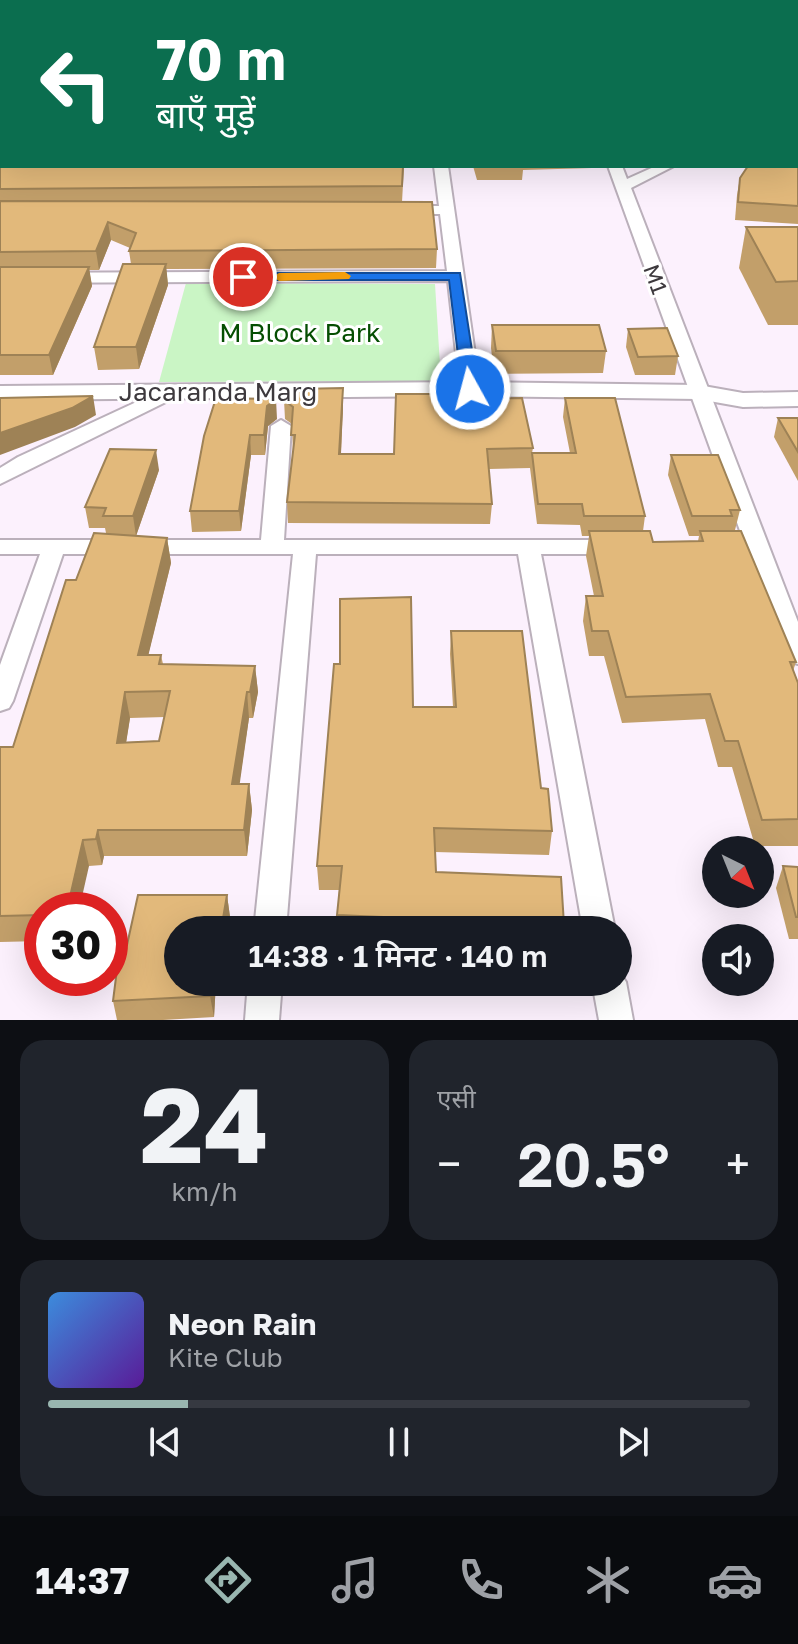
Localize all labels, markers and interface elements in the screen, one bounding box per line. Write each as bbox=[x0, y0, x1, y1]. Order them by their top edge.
text: 70 m bbox=[156, 25, 286, 92]
icon: left bbox=[24, 32, 128, 136]
text: बाएँ मुड़ें bbox=[156, 93, 256, 136]
pin bbox=[209, 243, 277, 311]
icon: arrive bbox=[221, 255, 265, 299]
street label: M1 bbox=[638, 260, 674, 298]
park label: M Block Park bbox=[219, 317, 381, 348]
position arrow bbox=[428, 347, 512, 431]
street label: Jacaranda Marg bbox=[119, 376, 317, 407]
north arrow bbox=[702, 836, 774, 908]
map controls bbox=[702, 836, 774, 996]
speed limit sign: 30 bbox=[24, 892, 128, 996]
button: sound bbox=[702, 924, 774, 996]
text: 14:38 · 1 मिनट · 140 m bbox=[248, 938, 548, 974]
text: 24 bbox=[140, 1061, 269, 1186]
text: एसी bbox=[437, 1083, 476, 1114]
text: 20.5° bbox=[517, 1128, 670, 1200]
text: − bbox=[437, 1137, 461, 1190]
text: + bbox=[726, 1137, 750, 1190]
text: km/h bbox=[171, 1176, 238, 1207]
text: Neon Rain bbox=[168, 1306, 316, 1342]
text: Kite Club bbox=[168, 1342, 283, 1373]
icon: previous bbox=[143, 1420, 187, 1464]
icon: pause bbox=[377, 1420, 421, 1464]
icon: next bbox=[611, 1420, 655, 1464]
icon: directions bbox=[200, 1552, 256, 1608]
icon: music bbox=[327, 1552, 383, 1608]
icon: phone bbox=[453, 1552, 509, 1608]
icon: climate bbox=[580, 1552, 636, 1608]
icon: car bbox=[707, 1552, 763, 1608]
text: 14:37 bbox=[35, 1559, 129, 1602]

